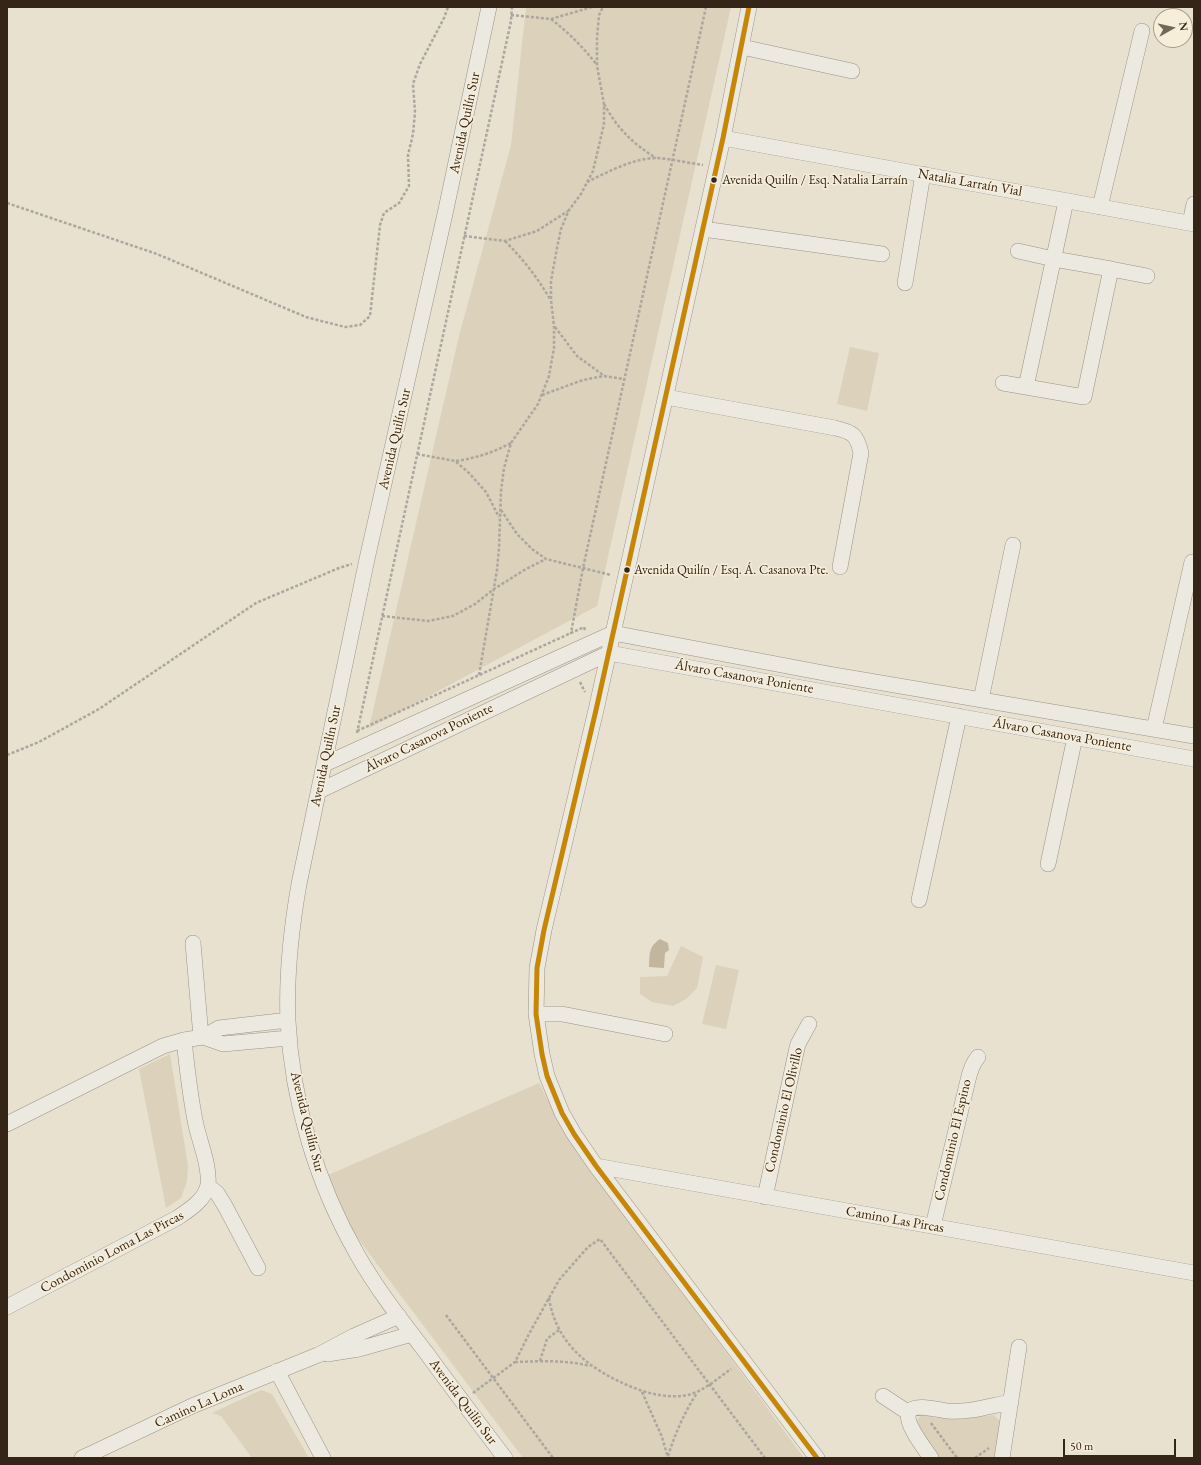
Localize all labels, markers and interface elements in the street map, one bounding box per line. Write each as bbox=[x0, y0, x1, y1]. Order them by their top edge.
north arrow bbox=[1153, 8, 1193, 48]
text: N bbox=[1176, 21, 1191, 32]
street label: Avenida Quilín Sur bbox=[446, 71, 484, 175]
street label: Natalia Larraín Vial bbox=[917, 166, 1023, 200]
place label: Avenida Quilín / Esq. Natalia Larraín bbox=[722, 172, 908, 188]
marker: Avenida Quilín / Esq. Natalia Larraín bbox=[709, 175, 719, 185]
street label: Avenida Quilín Sur bbox=[375, 387, 415, 491]
place label: Avenida Quilín / Esq. Á. Casanova Pte. bbox=[634, 562, 828, 578]
marker: Avenida Quilín / Esq. Á. Casanova Pte. bbox=[622, 565, 632, 575]
street label: Álvaro Casanova Poniente bbox=[673, 657, 815, 697]
street label: Álvaro Casanova Poniente bbox=[362, 700, 496, 776]
street label: Avenida Quilín Sur bbox=[307, 704, 345, 808]
street label: Álvaro Casanova Poniente bbox=[991, 715, 1133, 755]
street label: Condominio El Olivillo bbox=[761, 1046, 807, 1174]
street label: Avenida Quilín Sur bbox=[286, 1070, 328, 1174]
street label: Condominio El Espino bbox=[931, 1077, 975, 1203]
street label: Camino Las Pircas bbox=[845, 1203, 945, 1237]
street label: Condominio Loma Las Pircas bbox=[37, 1207, 187, 1297]
street label: Avenida Quilín Sur bbox=[425, 1356, 501, 1448]
street label: Camino La Loma bbox=[152, 1378, 246, 1432]
scale bar bbox=[1065, 1431, 1178, 1457]
text: 50 m bbox=[1070, 1438, 1093, 1454]

